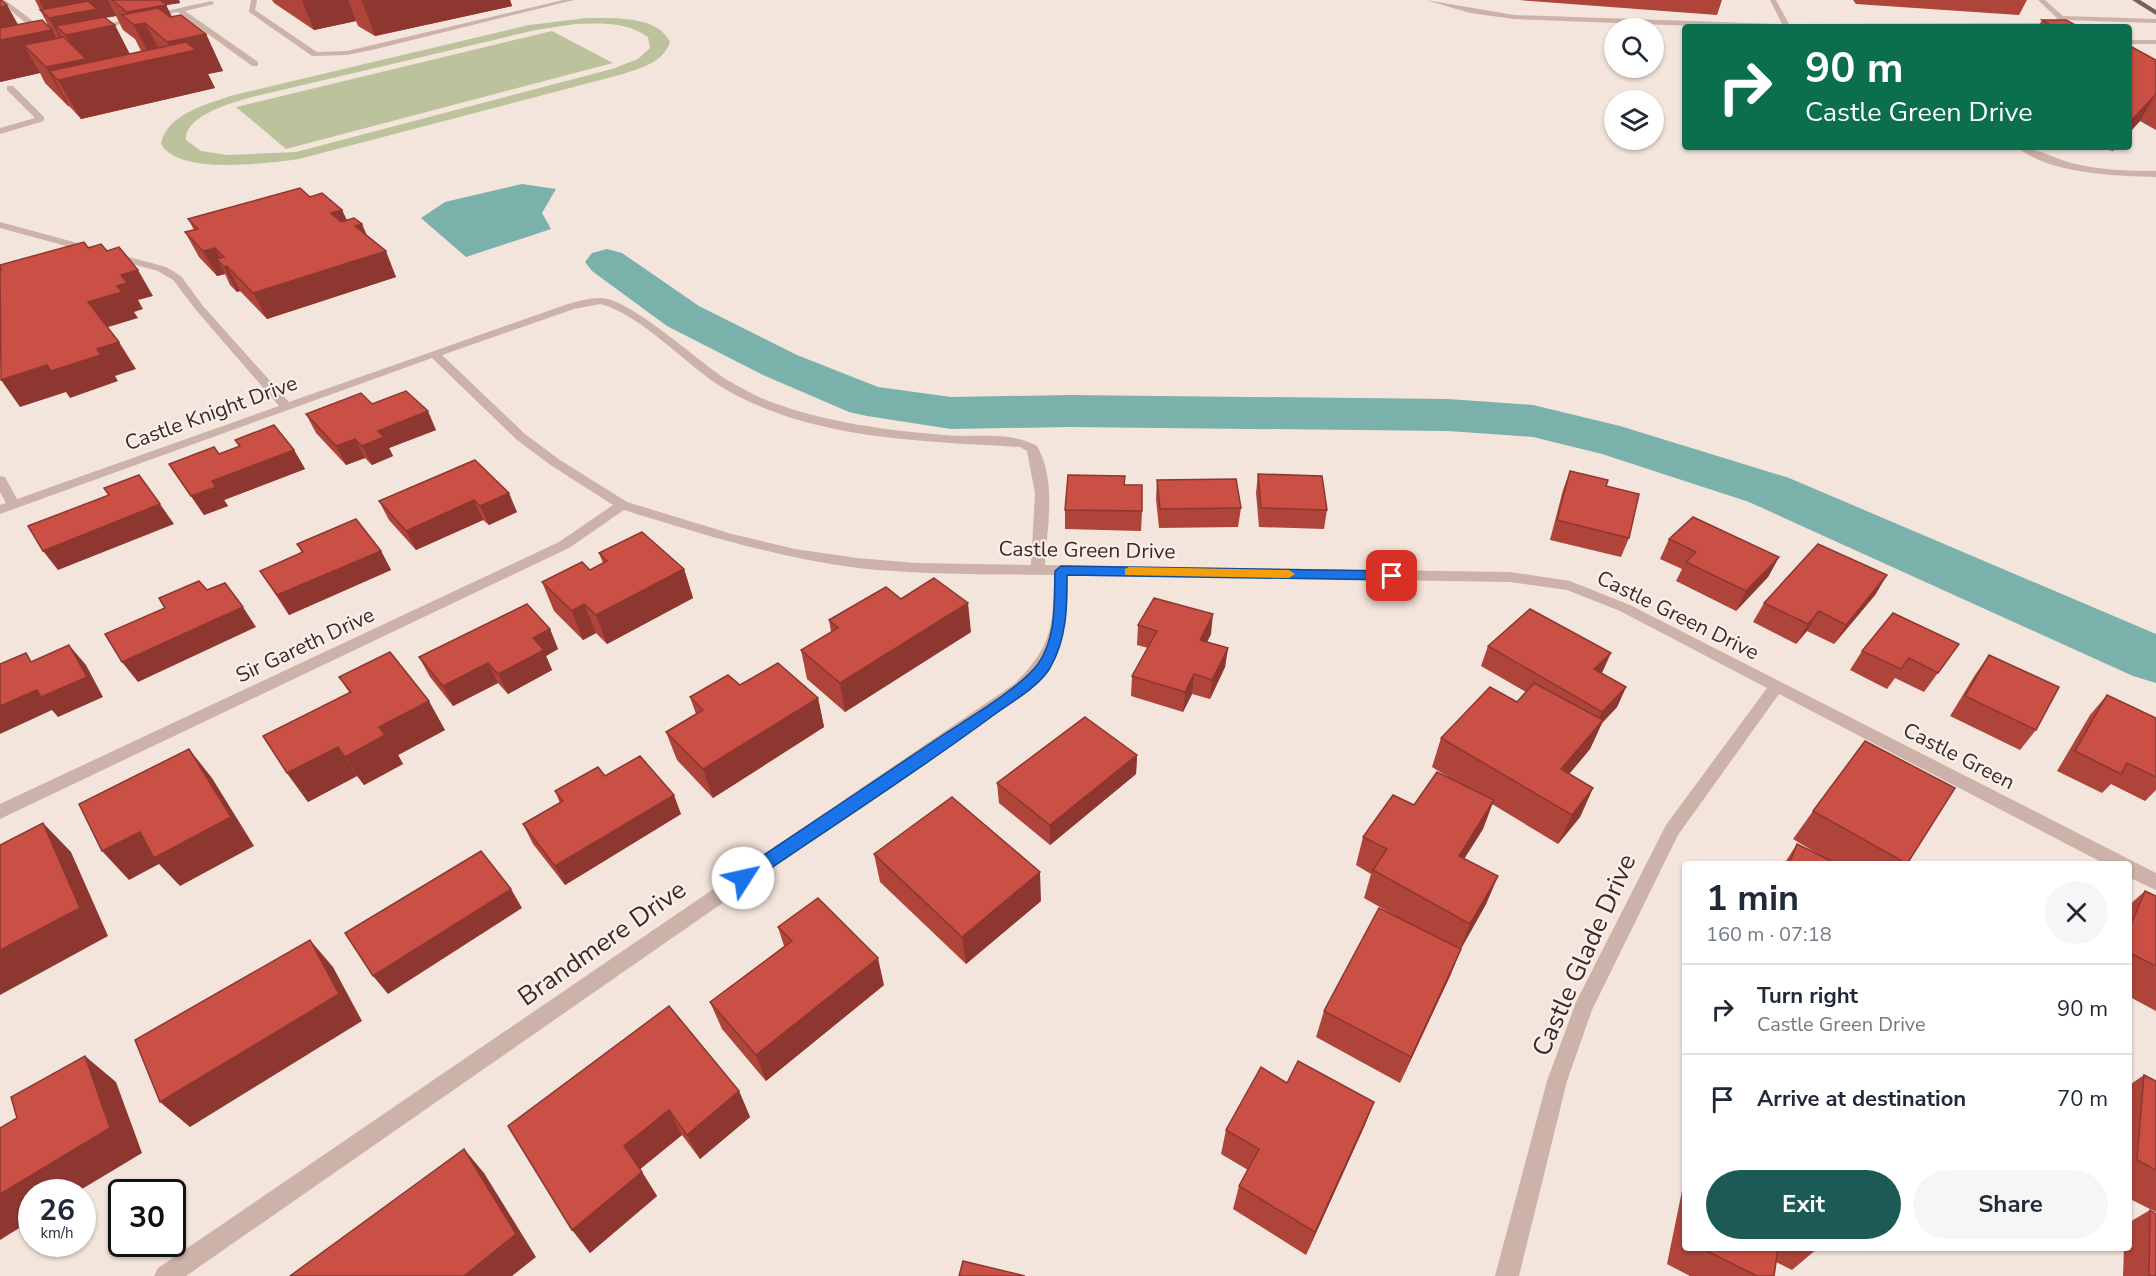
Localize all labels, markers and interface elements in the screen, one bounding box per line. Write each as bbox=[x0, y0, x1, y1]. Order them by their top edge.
map controls bbox=[1604, 18, 1664, 150]
button: search bbox=[1604, 18, 1664, 78]
text: 90 m bbox=[1805, 40, 1904, 97]
icon: right bbox=[1706, 48, 1784, 126]
button: layers bbox=[1604, 90, 1664, 150]
text: Castle Green Drive bbox=[1805, 94, 2033, 131]
street label: Castle Knight Drive bbox=[121, 369, 301, 457]
street label: Castle Green Drive bbox=[998, 534, 1176, 566]
pin bbox=[1366, 550, 1417, 601]
icon: arrive bbox=[1375, 559, 1408, 592]
street label: Castle Green Drive bbox=[1592, 564, 1764, 666]
street label: Sir Gareth Drive bbox=[231, 601, 379, 689]
street label: Castle Green bbox=[1898, 716, 2020, 796]
position arrow bbox=[711, 846, 775, 910]
street label: Castle Glade Drive bbox=[1524, 848, 1644, 1062]
street label: Brandmere Drive bbox=[511, 872, 693, 1014]
text: 1 min bbox=[1706, 874, 1799, 923]
button: close bbox=[2045, 881, 2108, 944]
text: 160 m · 07:18 bbox=[1706, 921, 1832, 948]
text: Turn right bbox=[1757, 981, 1858, 1011]
icon: right bbox=[1706, 993, 1739, 1026]
text: 90 m bbox=[2057, 994, 2108, 1024]
text: Castle Green Drive bbox=[1757, 1011, 1926, 1038]
icon: arrive bbox=[1706, 1083, 1739, 1116]
text: Arrive at destination bbox=[1757, 1084, 1966, 1114]
text: 70 m bbox=[2057, 1084, 2108, 1114]
button: Exit bbox=[1706, 1170, 1901, 1239]
button: Share bbox=[1913, 1170, 2108, 1239]
speed limit sign: 30 bbox=[108, 1179, 186, 1257]
text: 26 bbox=[39, 1190, 75, 1231]
text: km/h bbox=[40, 1223, 74, 1243]

